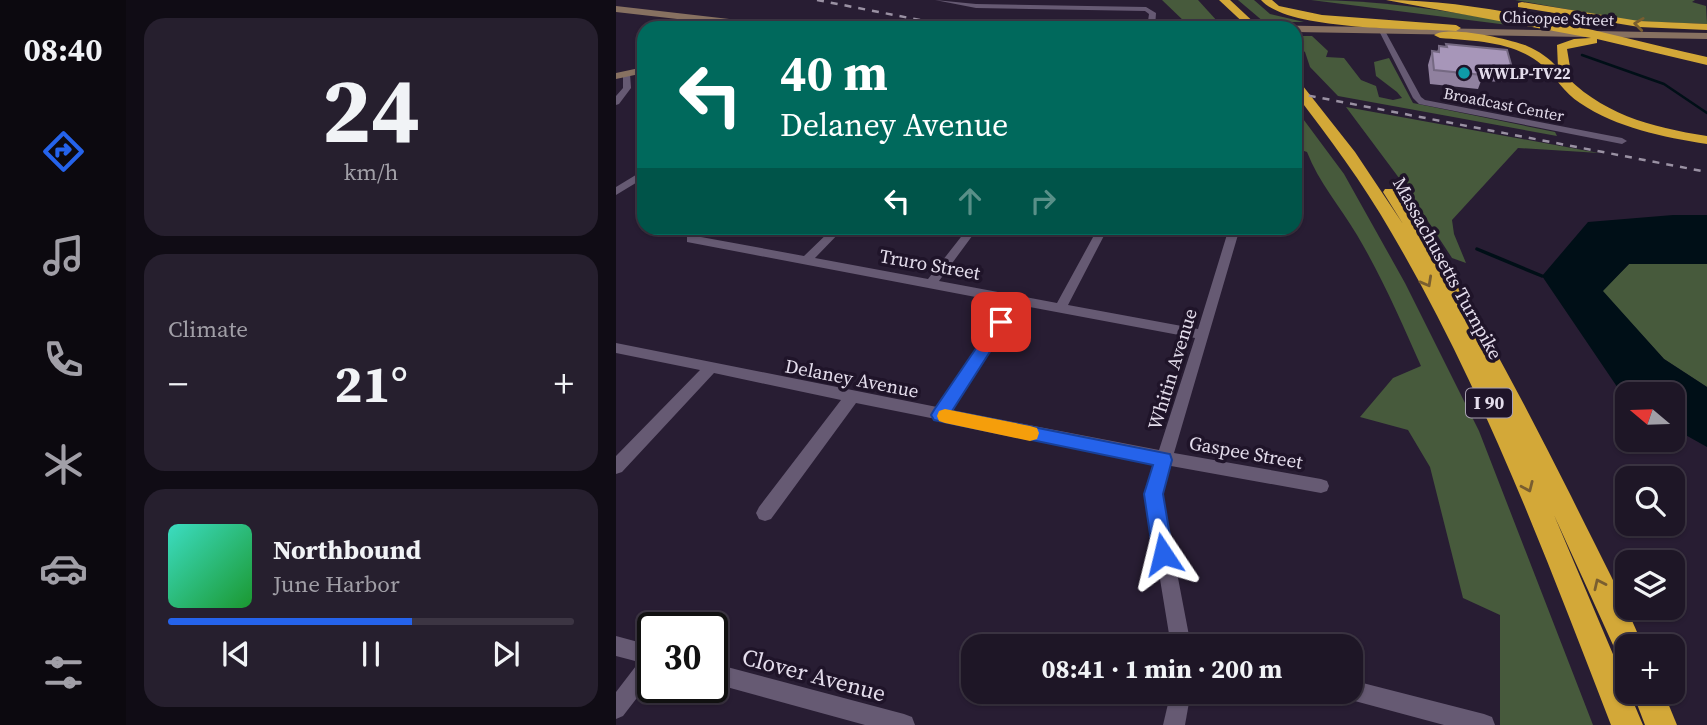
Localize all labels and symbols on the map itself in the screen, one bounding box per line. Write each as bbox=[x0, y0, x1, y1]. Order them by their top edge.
street label: Chicopee Street bbox=[1502, 5, 1615, 31]
one-way arrow bbox=[1633, 17, 1645, 32]
place label: WWLP-TV22 bbox=[1478, 62, 1571, 84]
marker: WWLP-TV22 bbox=[1456, 65, 1472, 81]
street label: Broadcast Center bbox=[1442, 82, 1566, 127]
street label: Massachusetts Turnpike bbox=[1387, 172, 1509, 364]
street label: Truro Street bbox=[878, 242, 983, 286]
one-way arrow bbox=[1419, 275, 1432, 288]
pin bbox=[971, 292, 1031, 352]
street label: Whitin Avenue bbox=[1141, 305, 1203, 433]
street label: Delaney Avenue bbox=[783, 352, 921, 404]
north arrow bbox=[1615, 382, 1685, 452]
road number: I 90 bbox=[1466, 388, 1512, 418]
street label: Gaspee Street bbox=[1187, 429, 1306, 475]
one-way arrow bbox=[1519, 480, 1533, 492]
position arrow bbox=[1126, 517, 1200, 591]
one-way arrow bbox=[1593, 579, 1607, 591]
speed limit sign: 30 bbox=[637, 612, 728, 703]
street label: Clover Avenue bbox=[739, 640, 889, 710]

